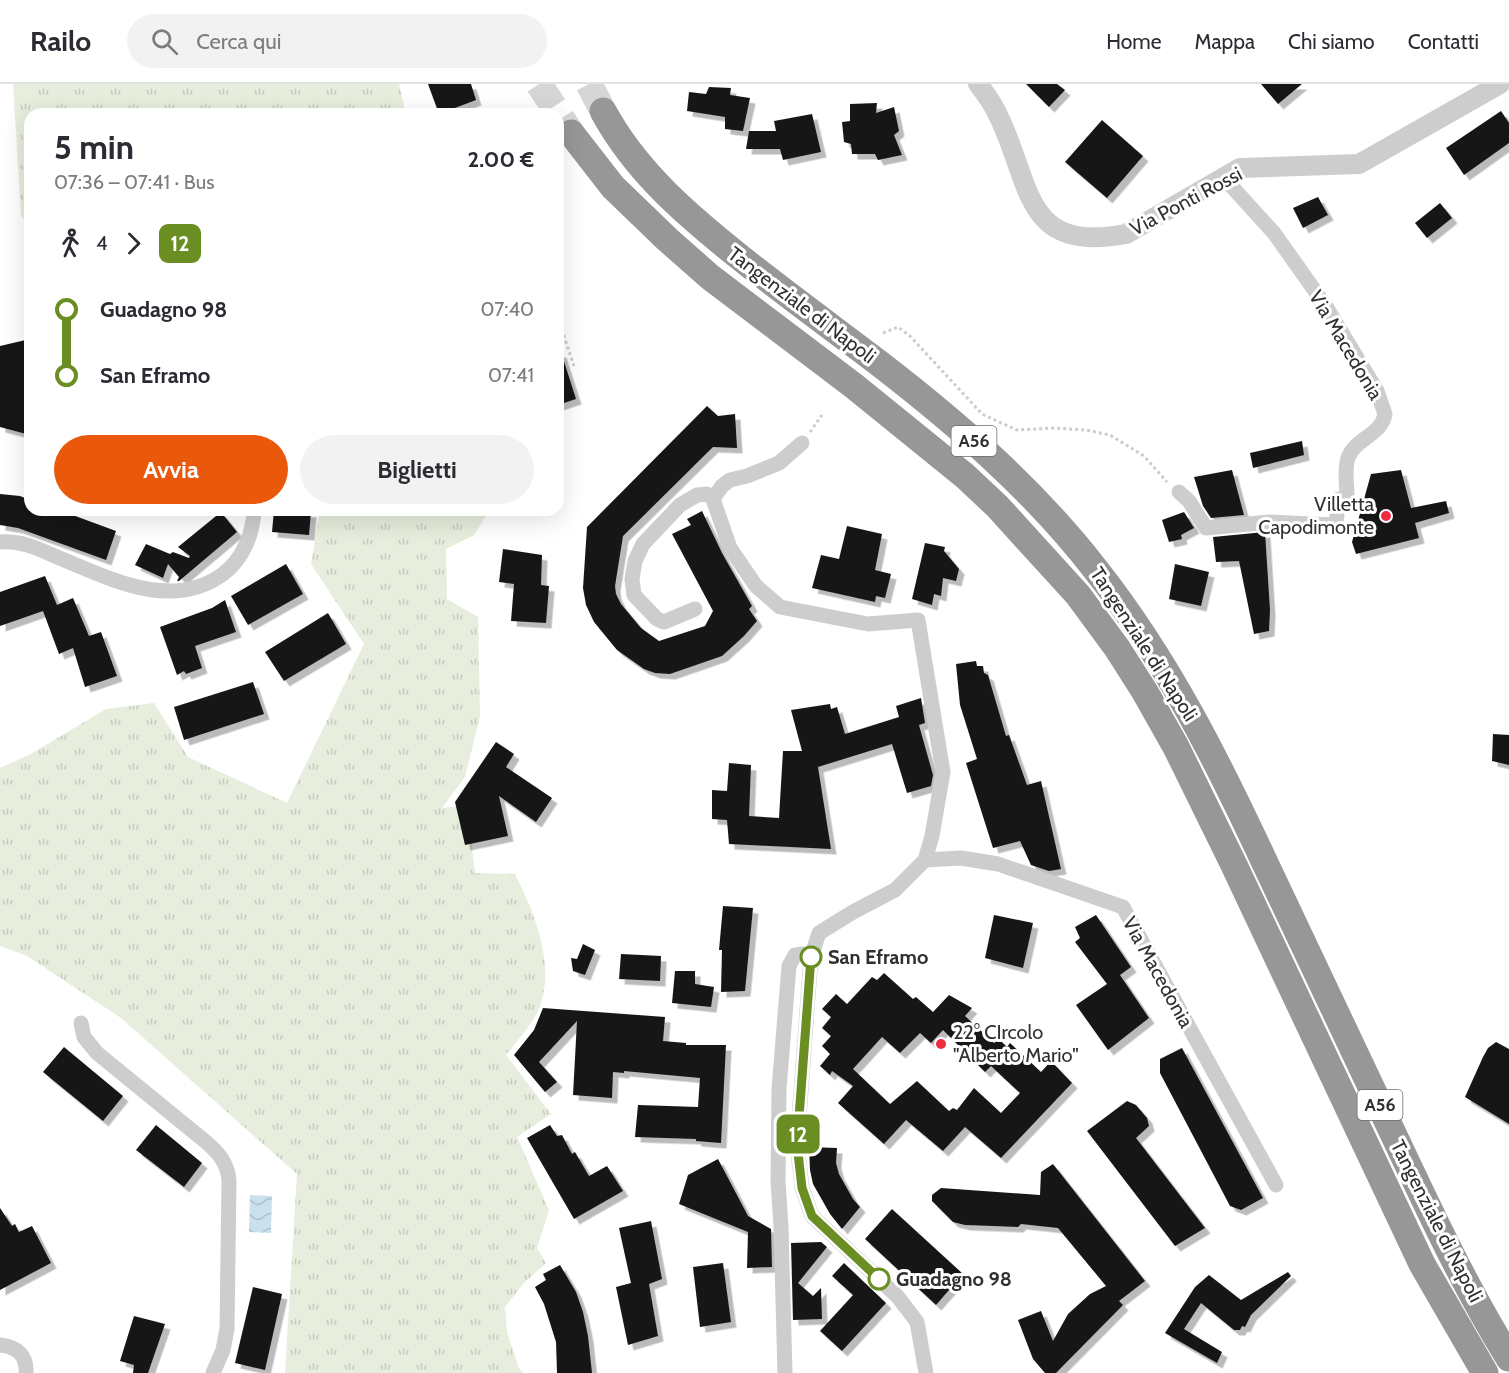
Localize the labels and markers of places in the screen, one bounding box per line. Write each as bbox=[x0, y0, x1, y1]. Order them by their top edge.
place label: Villetta Capodimonte bbox=[1258, 492, 1374, 539]
marker: Villetta Capodimonte bbox=[1379, 509, 1393, 523]
place label: San Eframo bbox=[828, 945, 928, 969]
marker: San Eframo bbox=[800, 946, 822, 968]
place label: 22° CIrcolo "Alberto Mario" bbox=[953, 1020, 1079, 1067]
marker: 22° CIrcolo "Alberto Mario" bbox=[934, 1037, 948, 1051]
place label: Guadagno 98 bbox=[896, 1267, 1012, 1291]
marker: Guadagno 98 bbox=[868, 1268, 890, 1290]

